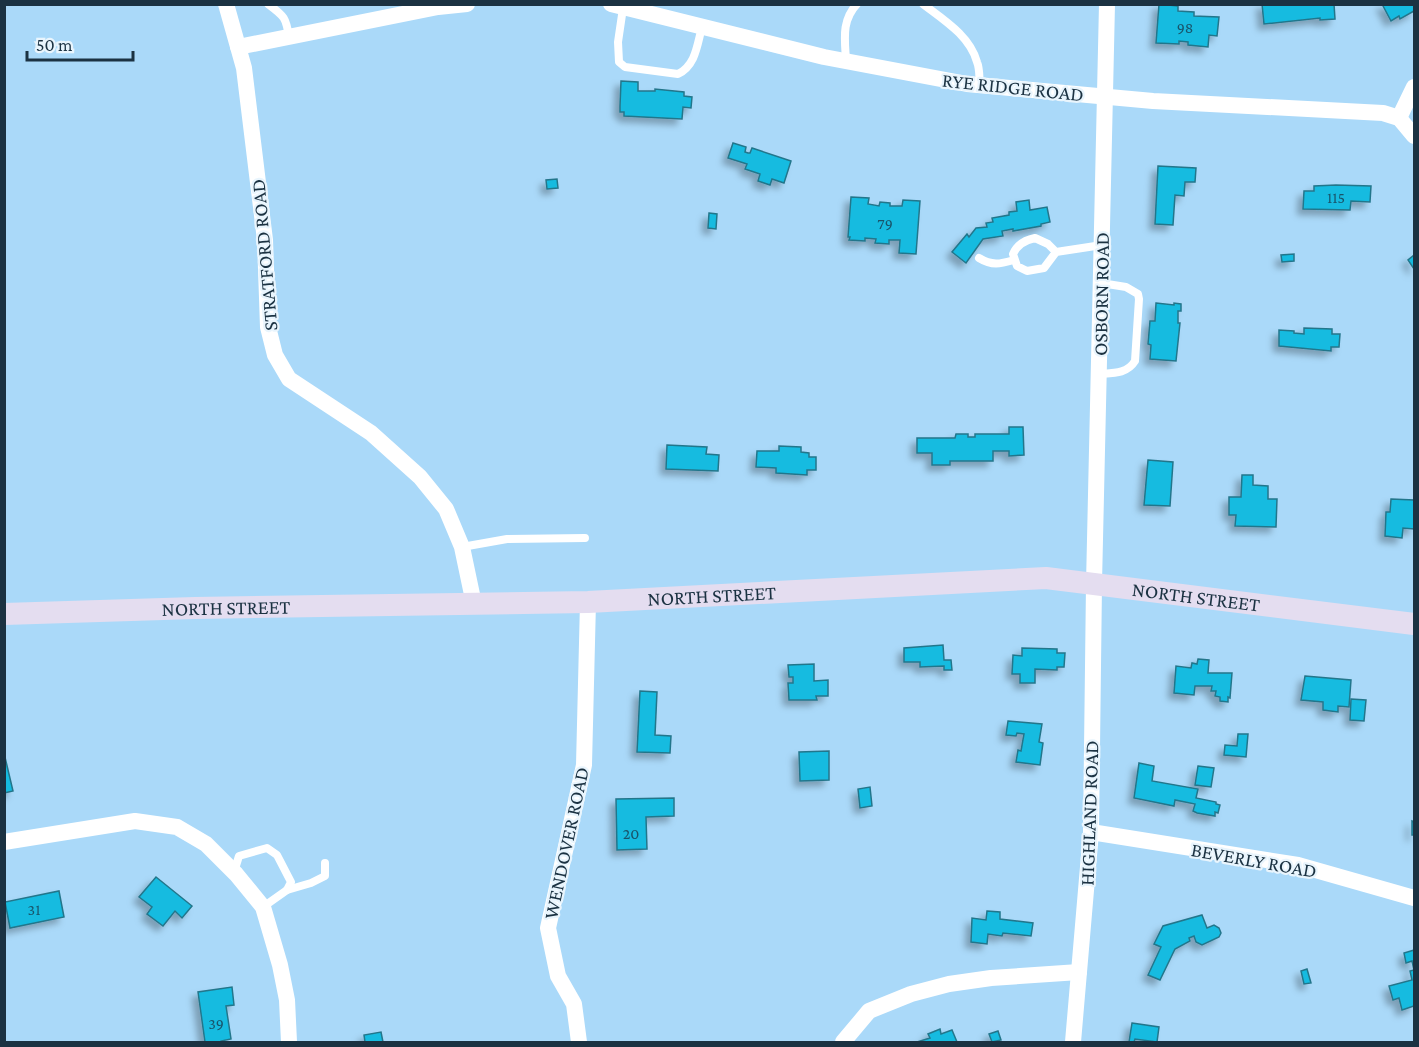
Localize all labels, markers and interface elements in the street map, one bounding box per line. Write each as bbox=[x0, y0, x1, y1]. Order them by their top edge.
house number: 98 bbox=[1177, 19, 1193, 36]
scale bar bbox=[27, 24, 134, 62]
text: 50 m bbox=[36, 35, 73, 55]
street label: RYE RIDGE ROAD bbox=[941, 69, 1085, 105]
street label: STRATFORD ROAD bbox=[246, 178, 282, 332]
house number: 115 bbox=[1327, 189, 1345, 206]
house number: 79 bbox=[877, 215, 893, 232]
street label: OSBORN ROAD bbox=[1089, 232, 1113, 356]
street label: NORTH STREET bbox=[1131, 578, 1261, 616]
street label: NORTH STREET bbox=[647, 581, 777, 610]
street label: NORTH STREET bbox=[161, 596, 291, 620]
street label: HIGHLAND ROAD bbox=[1075, 740, 1103, 886]
street label: WENDOVER ROAD bbox=[539, 765, 593, 921]
house number: 20 bbox=[623, 825, 639, 842]
street label: BEVERLY ROAD bbox=[1190, 838, 1318, 882]
house number: 31 bbox=[28, 901, 40, 918]
house number: 39 bbox=[208, 1015, 224, 1032]

